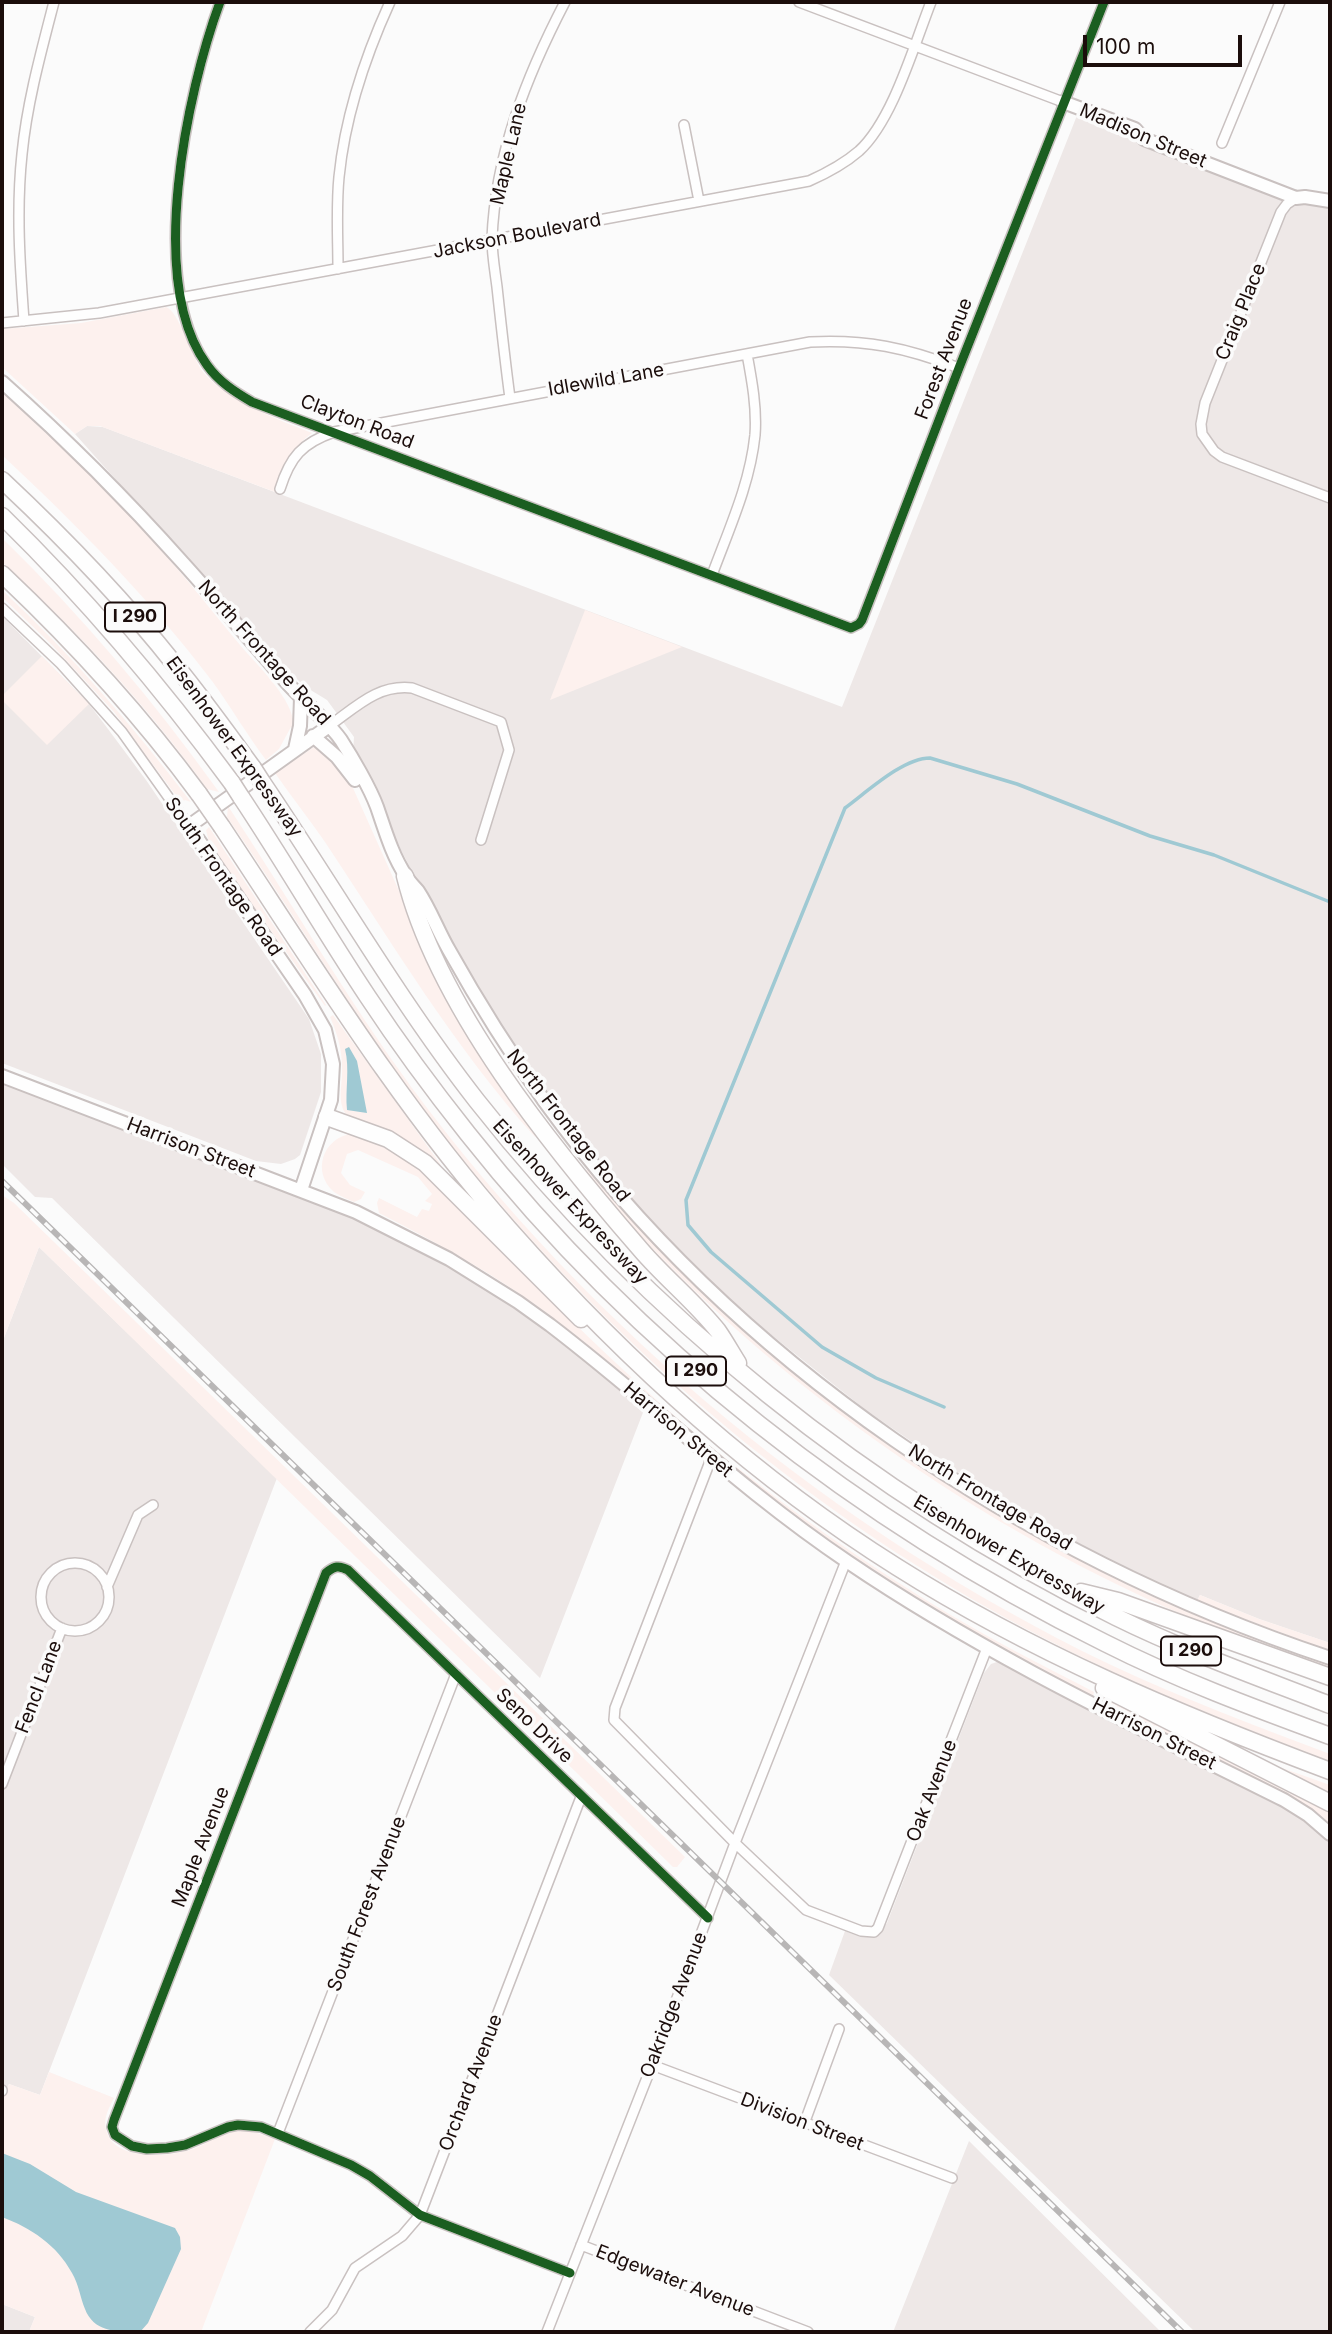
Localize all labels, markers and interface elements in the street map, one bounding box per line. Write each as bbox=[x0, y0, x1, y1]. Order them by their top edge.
scale bar bbox=[1087, 21, 1246, 65]
text: 100 m bbox=[1096, 34, 1155, 59]
street label: Madison Street bbox=[1076, 99, 1210, 173]
street label: Maple Lane bbox=[486, 101, 532, 207]
street label: Jackson Boulevard bbox=[431, 209, 603, 263]
street label: Craig Place bbox=[1211, 260, 1271, 364]
street label: Forest Avenue bbox=[910, 295, 978, 423]
street label: Idlewild Lane bbox=[546, 359, 666, 401]
street label: Clayton Road bbox=[297, 390, 417, 454]
street label: North Frontage Road bbox=[193, 576, 335, 730]
road number: I 290 bbox=[105, 602, 165, 632]
street label: Eisenhower Expressway bbox=[161, 652, 307, 842]
street label: South Frontage Road bbox=[160, 793, 286, 961]
street label: North Frontage Road bbox=[501, 1045, 635, 1207]
street label: Harrison Street bbox=[123, 1113, 259, 1183]
street label: Eisenhower Expressway bbox=[488, 1115, 652, 1289]
road number: I 290 bbox=[666, 1356, 726, 1386]
street label: Harrison Street bbox=[619, 1378, 737, 1482]
street label: North Frontage Road bbox=[904, 1440, 1076, 1556]
street label: Eisenhower Expressway bbox=[909, 1491, 1109, 1619]
road number: I 290 bbox=[1161, 1636, 1221, 1666]
street label: Fencl Lane bbox=[11, 1638, 67, 1736]
street label: Seno Drive bbox=[491, 1684, 577, 1768]
street label: Harrison Street bbox=[1088, 1693, 1220, 1775]
street label: Oak Avenue bbox=[902, 1737, 962, 1845]
street label: Maple Avenue bbox=[168, 1784, 234, 1910]
street label: South Forest Avenue bbox=[323, 1813, 411, 1995]
street label: Oakridge Avenue bbox=[636, 1929, 712, 2081]
street label: Orchard Avenue bbox=[434, 2011, 508, 2155]
street label: Division Street bbox=[737, 2088, 867, 2156]
street label: Edgewater Avenue bbox=[592, 2240, 758, 2322]

